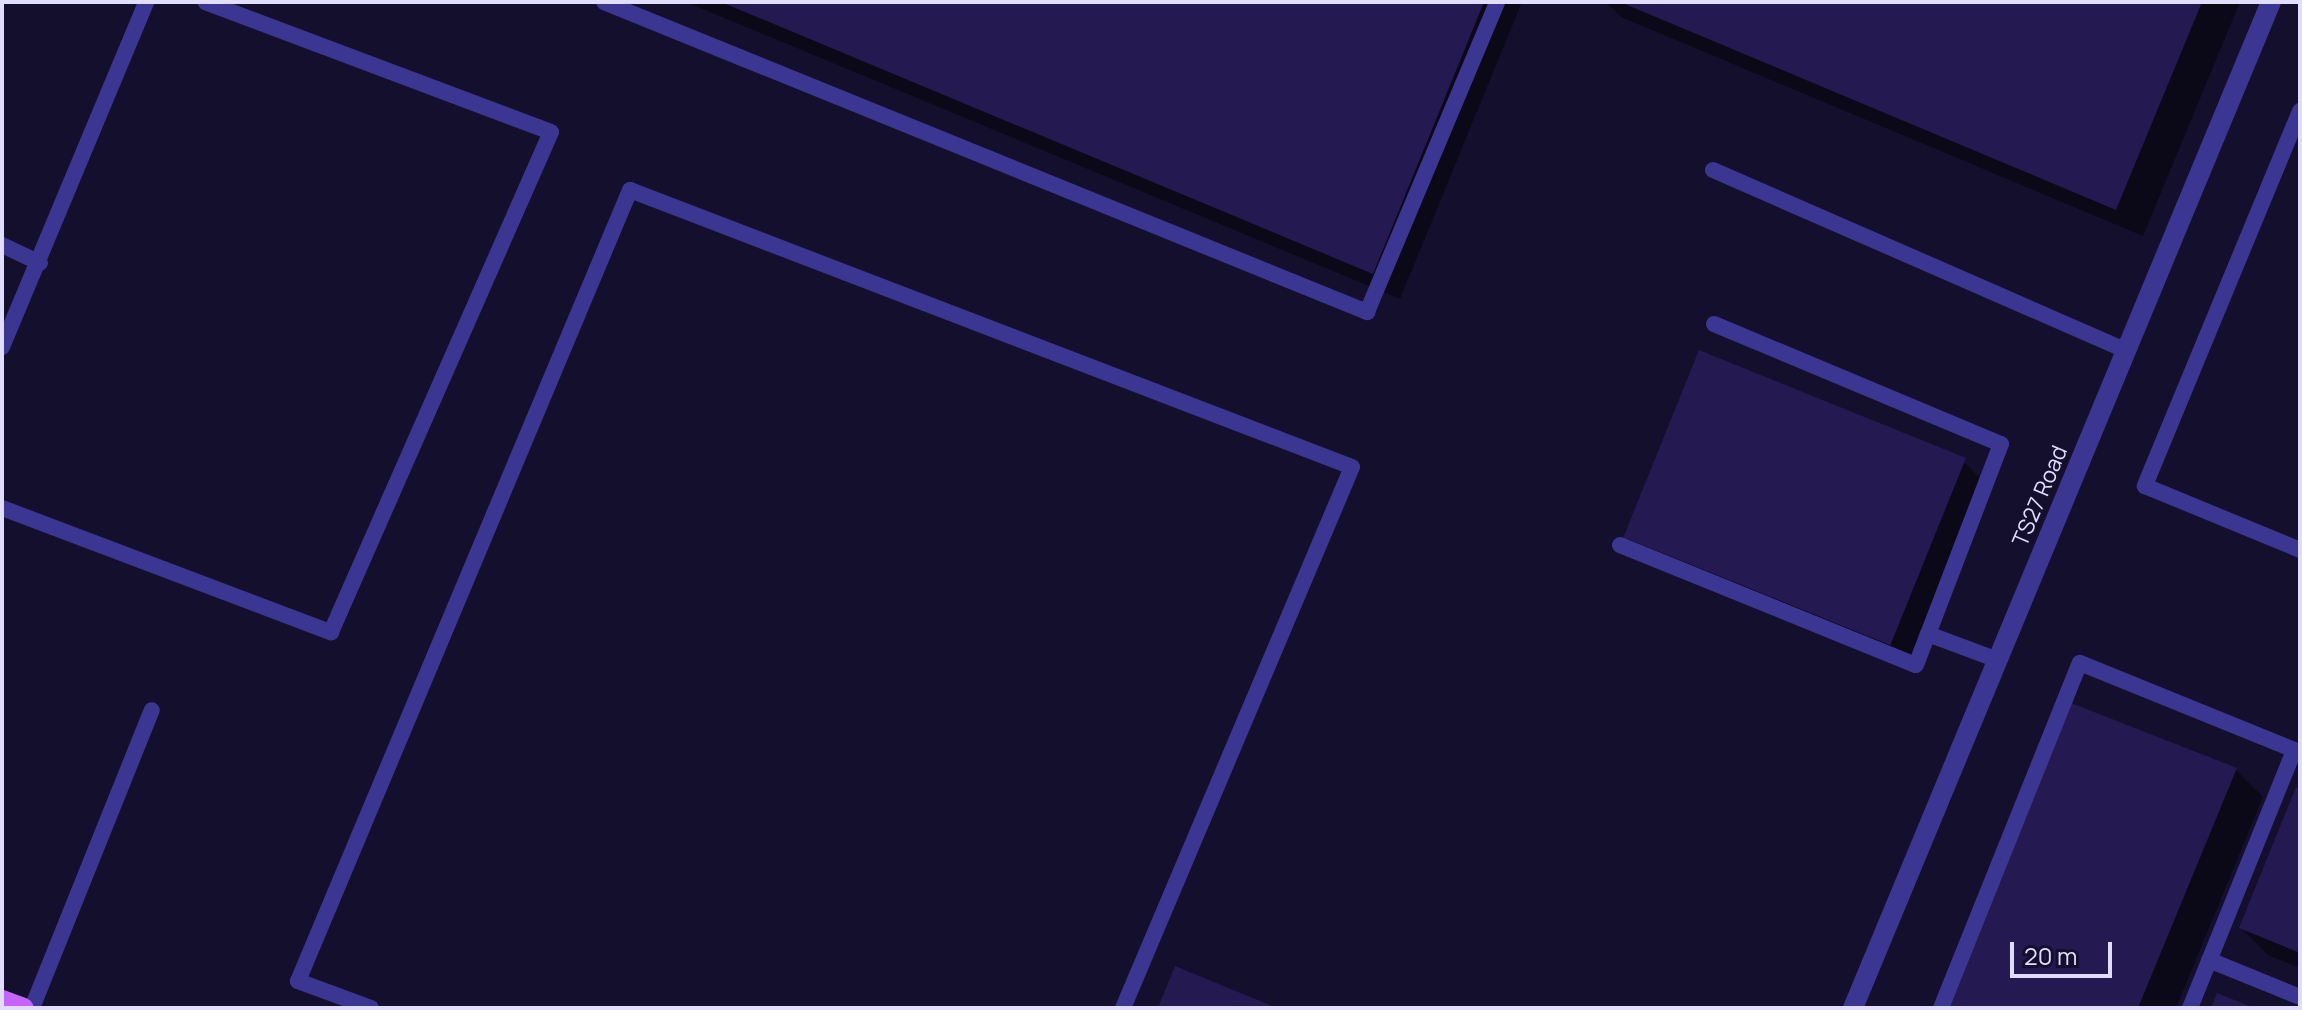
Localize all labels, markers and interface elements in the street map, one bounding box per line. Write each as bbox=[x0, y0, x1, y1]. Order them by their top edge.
street label: TS27 Road bbox=[2007, 442, 2073, 550]
scale bar bbox=[2014, 926, 2116, 976]
text: 20 m bbox=[2024, 939, 2077, 972]

